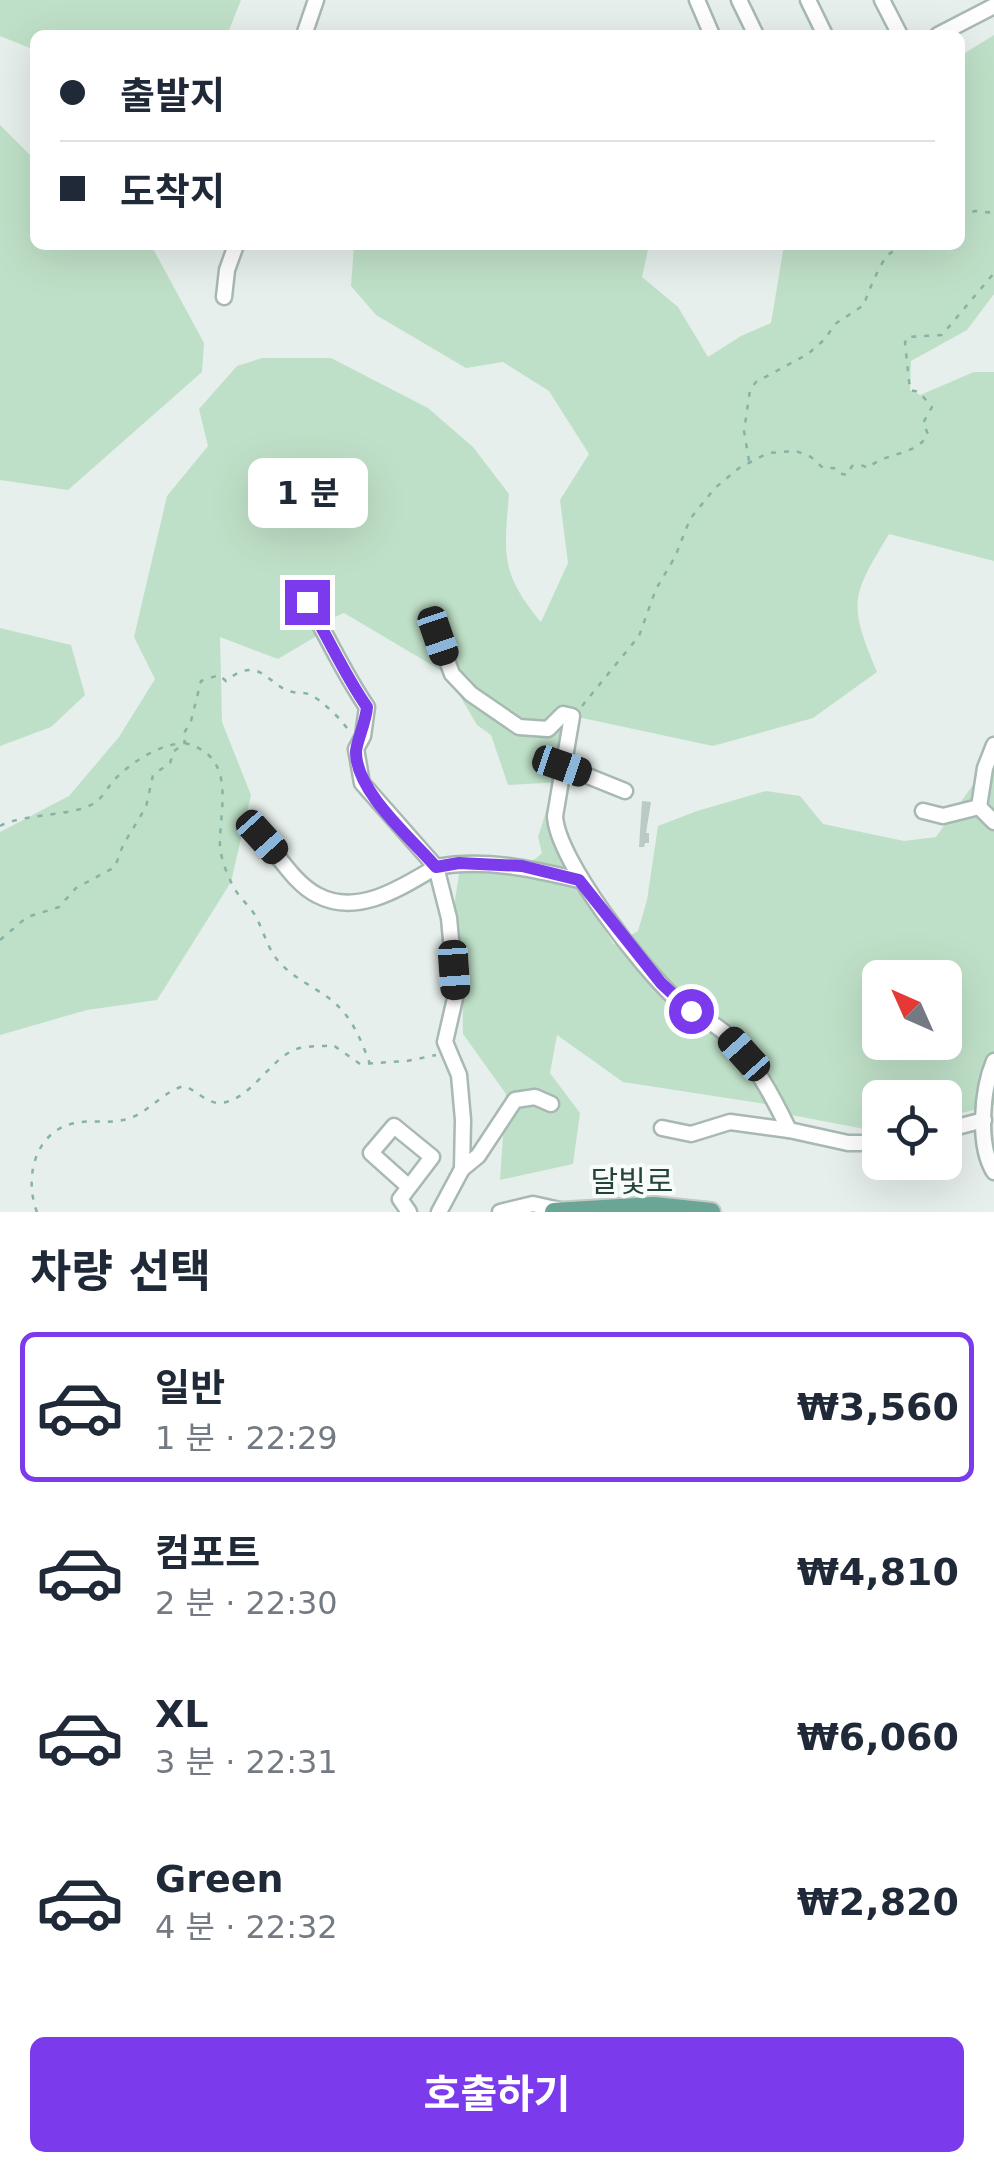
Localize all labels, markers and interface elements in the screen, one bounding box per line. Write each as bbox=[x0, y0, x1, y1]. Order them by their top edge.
text: 출발지 bbox=[120, 74, 225, 118]
text: 도착지 bbox=[120, 170, 225, 214]
callout: 1 분 bbox=[247, 457, 367, 527]
text: 1 분 bbox=[277, 474, 339, 512]
route end bbox=[285, 580, 330, 625]
car bbox=[414, 603, 462, 669]
car bbox=[529, 742, 595, 790]
car bbox=[231, 805, 293, 869]
car bbox=[437, 939, 471, 1001]
north arrow bbox=[862, 960, 962, 1060]
map controls bbox=[862, 960, 962, 1180]
route start bbox=[669, 989, 714, 1034]
car bbox=[713, 1022, 775, 1086]
button: locate bbox=[862, 1080, 962, 1180]
street label: 달빛로 bbox=[591, 1164, 673, 1199]
text: 차량 선택 bbox=[30, 1245, 211, 1298]
icon: car bbox=[35, 1362, 125, 1452]
text: 일반 bbox=[155, 1366, 225, 1410]
text: ₩3,560 bbox=[797, 1385, 959, 1429]
text: 1 분 · 22:29 bbox=[155, 1419, 338, 1457]
icon: car bbox=[35, 1527, 125, 1617]
text: 컴포트 bbox=[155, 1531, 260, 1575]
text: ₩4,810 bbox=[797, 1550, 959, 1594]
text: 2 분 · 22:30 bbox=[155, 1584, 338, 1622]
icon: car bbox=[35, 1692, 125, 1782]
text: XL bbox=[155, 1692, 209, 1736]
text: ₩6,060 bbox=[797, 1715, 959, 1759]
text: 3 분 · 22:31 bbox=[155, 1743, 338, 1781]
icon: car bbox=[35, 1857, 125, 1947]
text: Green bbox=[155, 1857, 284, 1901]
text: ₩2,820 bbox=[797, 1880, 959, 1924]
text: 4 분 · 22:32 bbox=[155, 1908, 338, 1946]
button: 호출하기 bbox=[30, 2037, 964, 2152]

